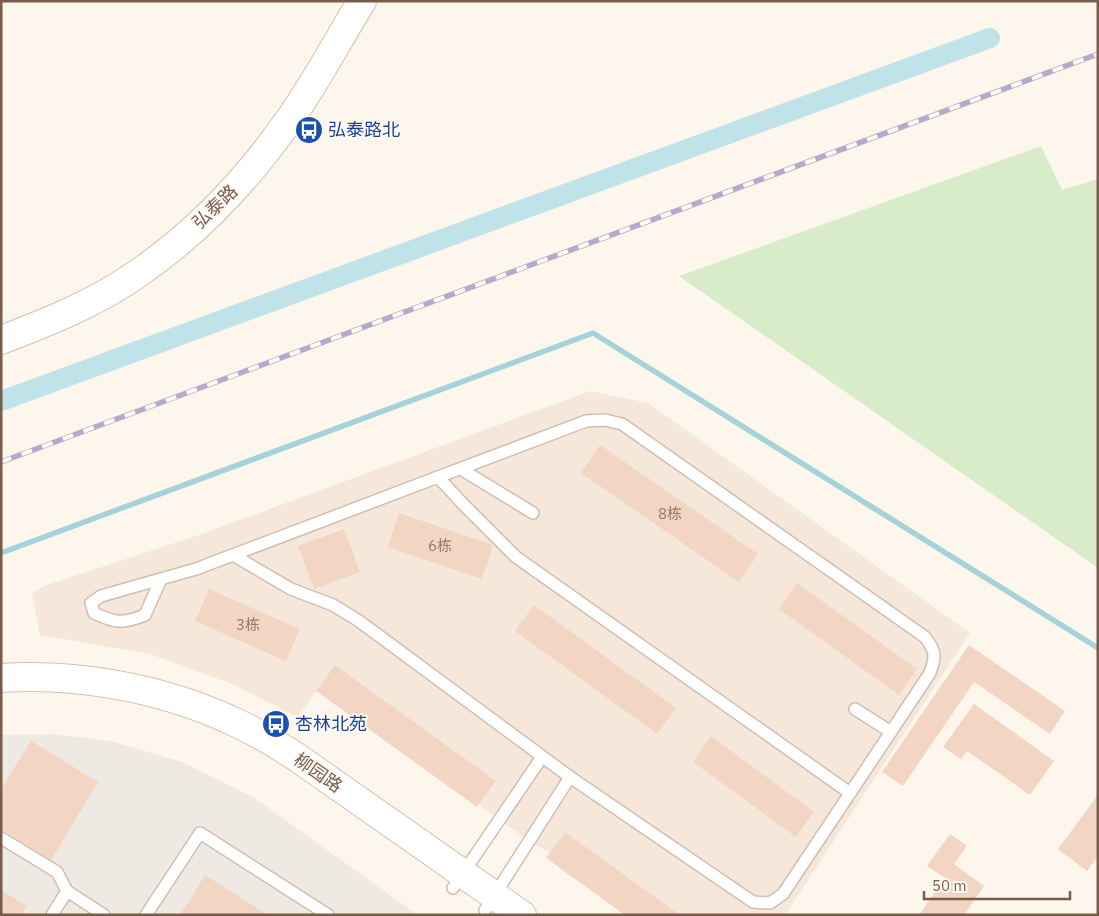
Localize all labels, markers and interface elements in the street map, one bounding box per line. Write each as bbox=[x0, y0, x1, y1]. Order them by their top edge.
bus stop icon: 弘泰路北 bbox=[294, 115, 324, 145]
place label: 弘泰路北 bbox=[328, 118, 400, 141]
street label: 弘泰路 bbox=[187, 180, 242, 234]
house number: 8栋 bbox=[658, 504, 682, 523]
house number: 6栋 bbox=[428, 536, 452, 555]
house number: 3栋 bbox=[236, 615, 260, 634]
bus stop icon: 杏林北苑 bbox=[261, 709, 291, 739]
place label: 杏林北苑 bbox=[295, 712, 367, 735]
street label: 柳园路 bbox=[290, 748, 347, 797]
scale bar bbox=[924, 868, 1070, 900]
text: 50 m bbox=[932, 876, 967, 895]

